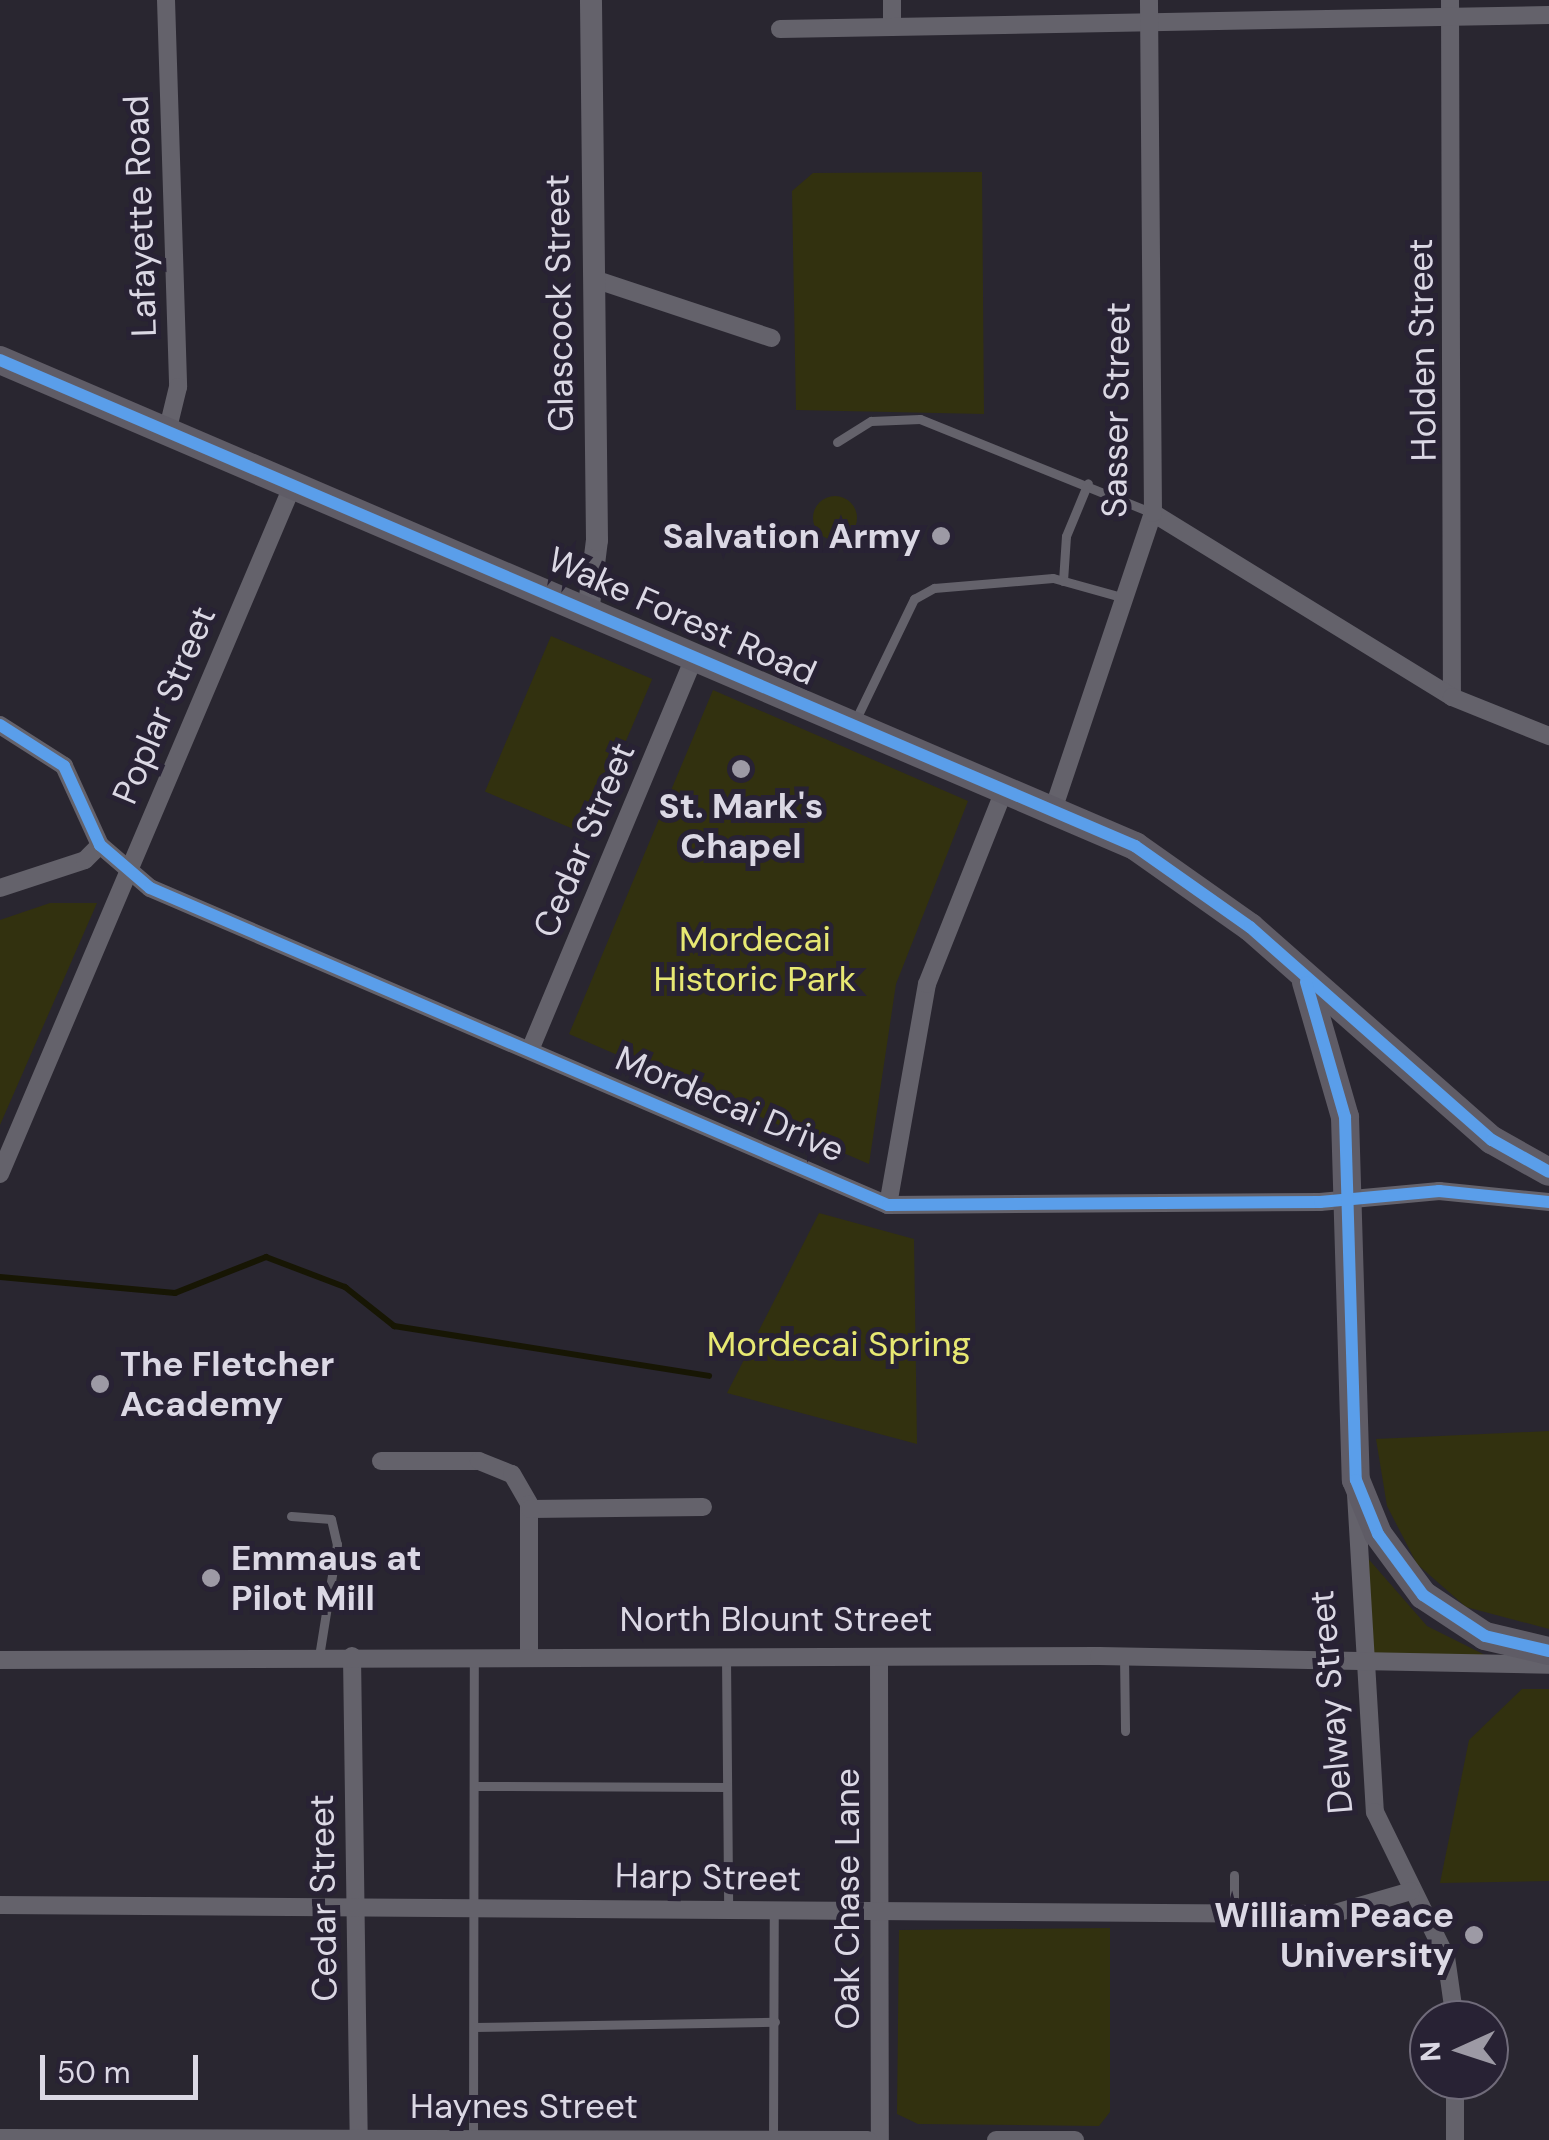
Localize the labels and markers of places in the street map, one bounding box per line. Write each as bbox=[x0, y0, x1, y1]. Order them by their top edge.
place label: Salvation Army bbox=[662, 515, 921, 557]
marker: Salvation Army bbox=[930, 525, 952, 547]
marker: St. Mark's Chapel bbox=[730, 758, 752, 780]
place label: St. Mark's Chapel bbox=[659, 785, 823, 867]
place label: The Fletcher Academy bbox=[120, 1343, 334, 1425]
marker: The Fletcher Academy bbox=[89, 1373, 111, 1395]
place label: Emmaus at Pilot Mill bbox=[231, 1537, 422, 1619]
marker: Emmaus at Pilot Mill bbox=[200, 1567, 222, 1589]
place label: William Peace University bbox=[1214, 1894, 1454, 1976]
marker: William Peace University bbox=[1463, 1924, 1485, 1946]

